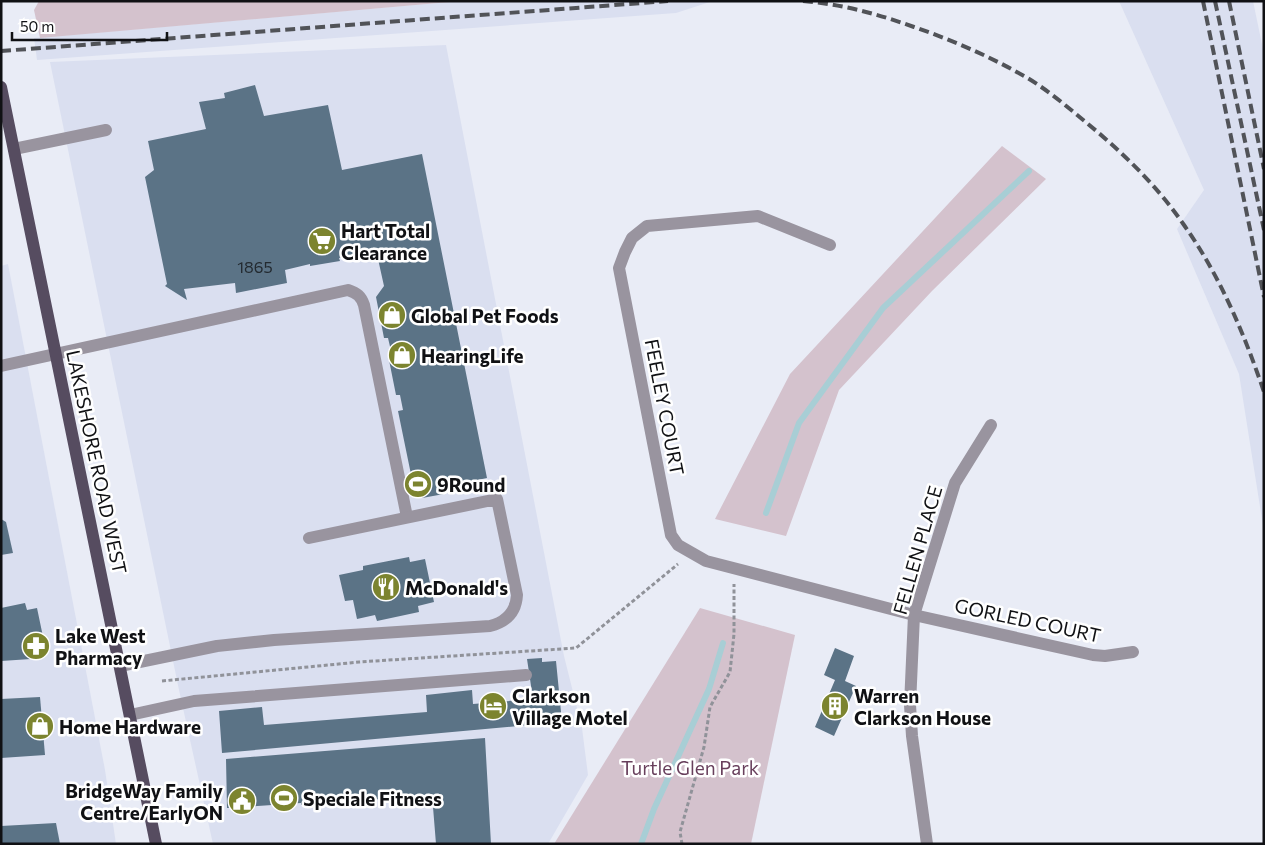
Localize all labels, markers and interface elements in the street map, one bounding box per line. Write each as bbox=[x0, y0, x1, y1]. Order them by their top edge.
scale bar bbox=[12, 10, 168, 42]
text: 50 m bbox=[20, 17, 54, 35]
place label: Hart Total Clearance bbox=[341, 219, 430, 264]
supermarket icon: Hart Total Clearance bbox=[307, 226, 337, 256]
house number: 1865 bbox=[237, 257, 273, 276]
shop icon: Global Pet Foods bbox=[377, 300, 407, 330]
place label: Global Pet Foods bbox=[411, 304, 559, 327]
street label: FEELEY COURT bbox=[640, 337, 690, 477]
shop icon: HearingLife bbox=[387, 340, 417, 370]
place label: HearingLife bbox=[421, 344, 524, 367]
street label: LAKESHORE ROAD WEST bbox=[62, 348, 132, 576]
sports icon: 9Round bbox=[403, 469, 433, 499]
place label: 9Round bbox=[437, 473, 505, 496]
street label: FELLEN PLACE bbox=[888, 483, 946, 617]
restaurant icon: McDonald's bbox=[371, 572, 401, 602]
place label: McDonald's bbox=[405, 576, 508, 599]
street label: GORLED COURT bbox=[953, 593, 1103, 647]
place label: Lake West Pharmacy bbox=[55, 624, 145, 669]
pharmacy icon: Lake West Pharmacy bbox=[21, 631, 51, 661]
place label: Clarkson Village Motel bbox=[512, 684, 628, 729]
place label: Warren Clarkson House bbox=[854, 684, 991, 729]
hotel icon: Clarkson Village Motel bbox=[478, 691, 508, 721]
building icon: Warren Clarkson House bbox=[820, 691, 850, 721]
shop icon: Home Hardware bbox=[25, 711, 55, 741]
place label: Home Hardware bbox=[59, 715, 201, 738]
park label: Turtle Glen Park bbox=[621, 756, 759, 779]
place label: BridgeWay Family Centre/EarlyON bbox=[65, 779, 224, 824]
sports icon: Speciale Fitness bbox=[269, 783, 299, 813]
public building icon: BridgeWay Family Centre/EarlyON bbox=[227, 786, 257, 816]
place label: Speciale Fitness bbox=[303, 787, 442, 810]

